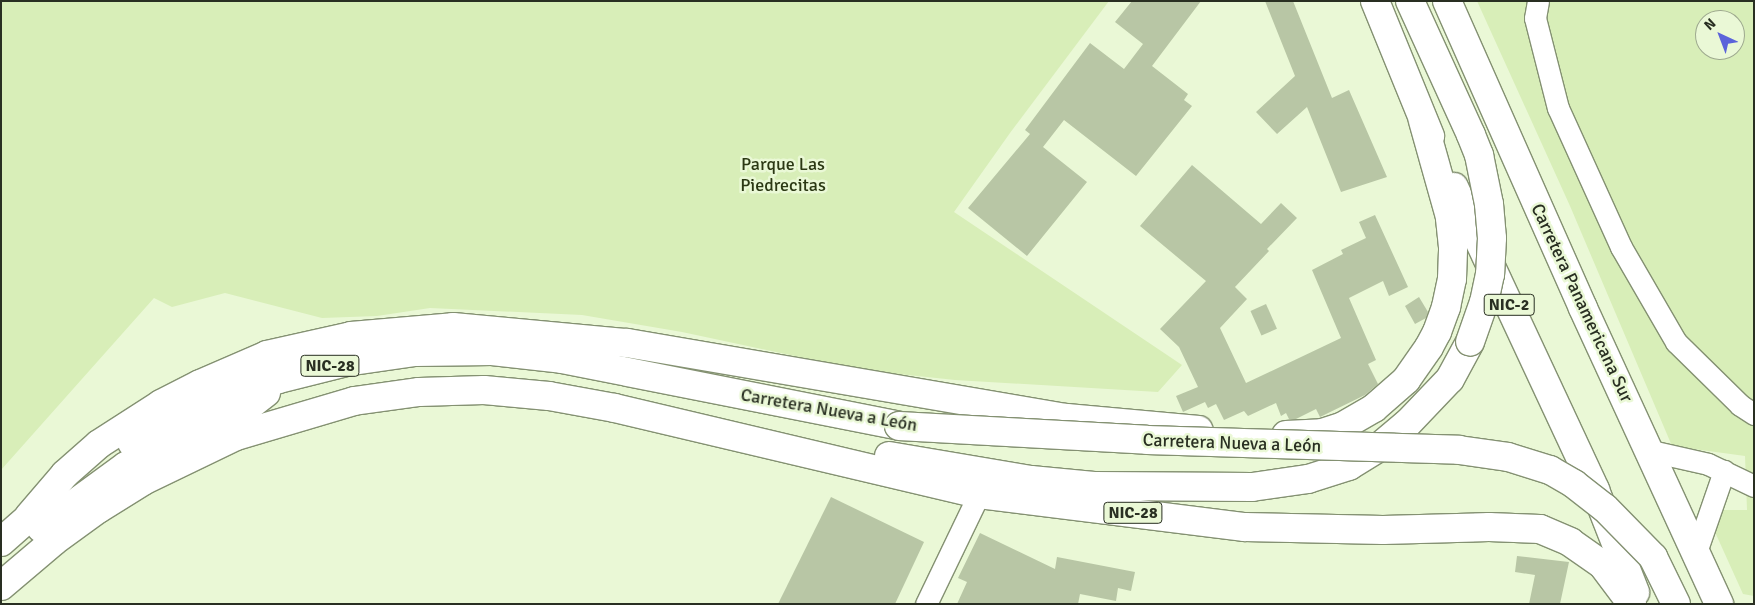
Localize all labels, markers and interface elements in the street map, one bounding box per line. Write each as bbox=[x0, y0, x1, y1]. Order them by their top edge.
north arrow bbox=[1695, 10, 1745, 60]
text: N bbox=[1701, 15, 1719, 34]
park label: Parque Las Piedrecitas bbox=[740, 154, 826, 196]
street label: Carretera Panamericana Sur bbox=[1526, 200, 1638, 406]
road number: NIC-2 bbox=[1483, 292, 1535, 318]
road number: NIC-28 bbox=[300, 352, 360, 380]
street label: Carretera Nueva a León bbox=[739, 384, 919, 436]
street label: Carretera Nueva a León bbox=[1142, 429, 1322, 457]
road number: NIC-28 bbox=[1103, 499, 1163, 526]

